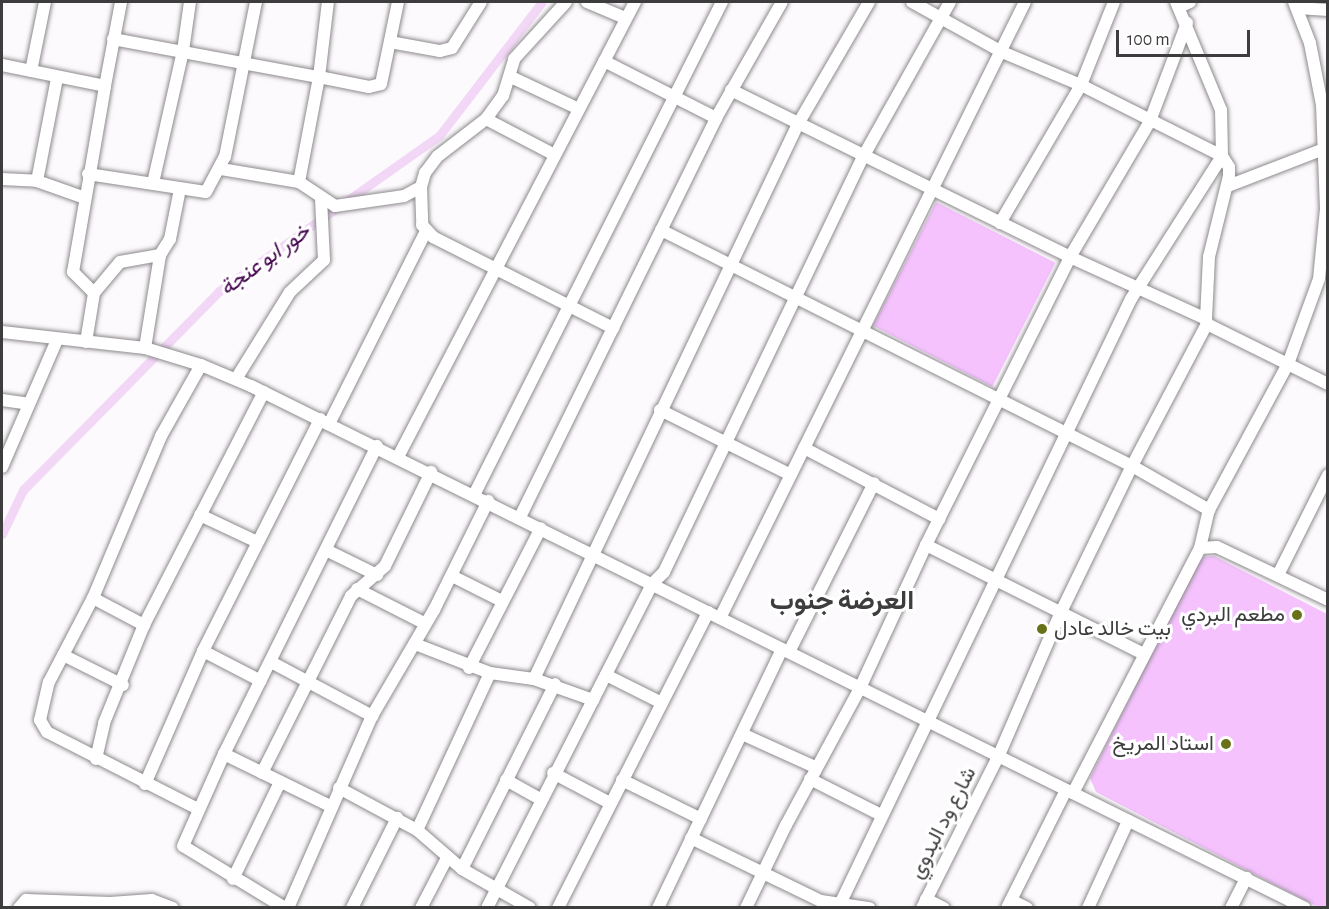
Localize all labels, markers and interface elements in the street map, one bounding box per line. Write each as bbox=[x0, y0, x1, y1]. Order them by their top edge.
scale bar bbox=[1119, 18, 1252, 56]
text: 100 m bbox=[1127, 31, 1170, 49]
water label: خور ابو عنجة bbox=[215, 218, 315, 302]
district label: العرضة جنوب bbox=[770, 585, 914, 617]
place label: مطعم البردي bbox=[1181, 602, 1285, 628]
marker: مطعم البردي bbox=[1290, 608, 1304, 622]
place label: بيت خالد عادل bbox=[1054, 616, 1171, 642]
marker: بيت خالد عادل bbox=[1035, 622, 1049, 636]
place label: استاد المريخ bbox=[1112, 731, 1214, 757]
marker: استاد المريخ bbox=[1219, 737, 1233, 751]
street label: شارع ود البدوي bbox=[904, 763, 982, 883]

